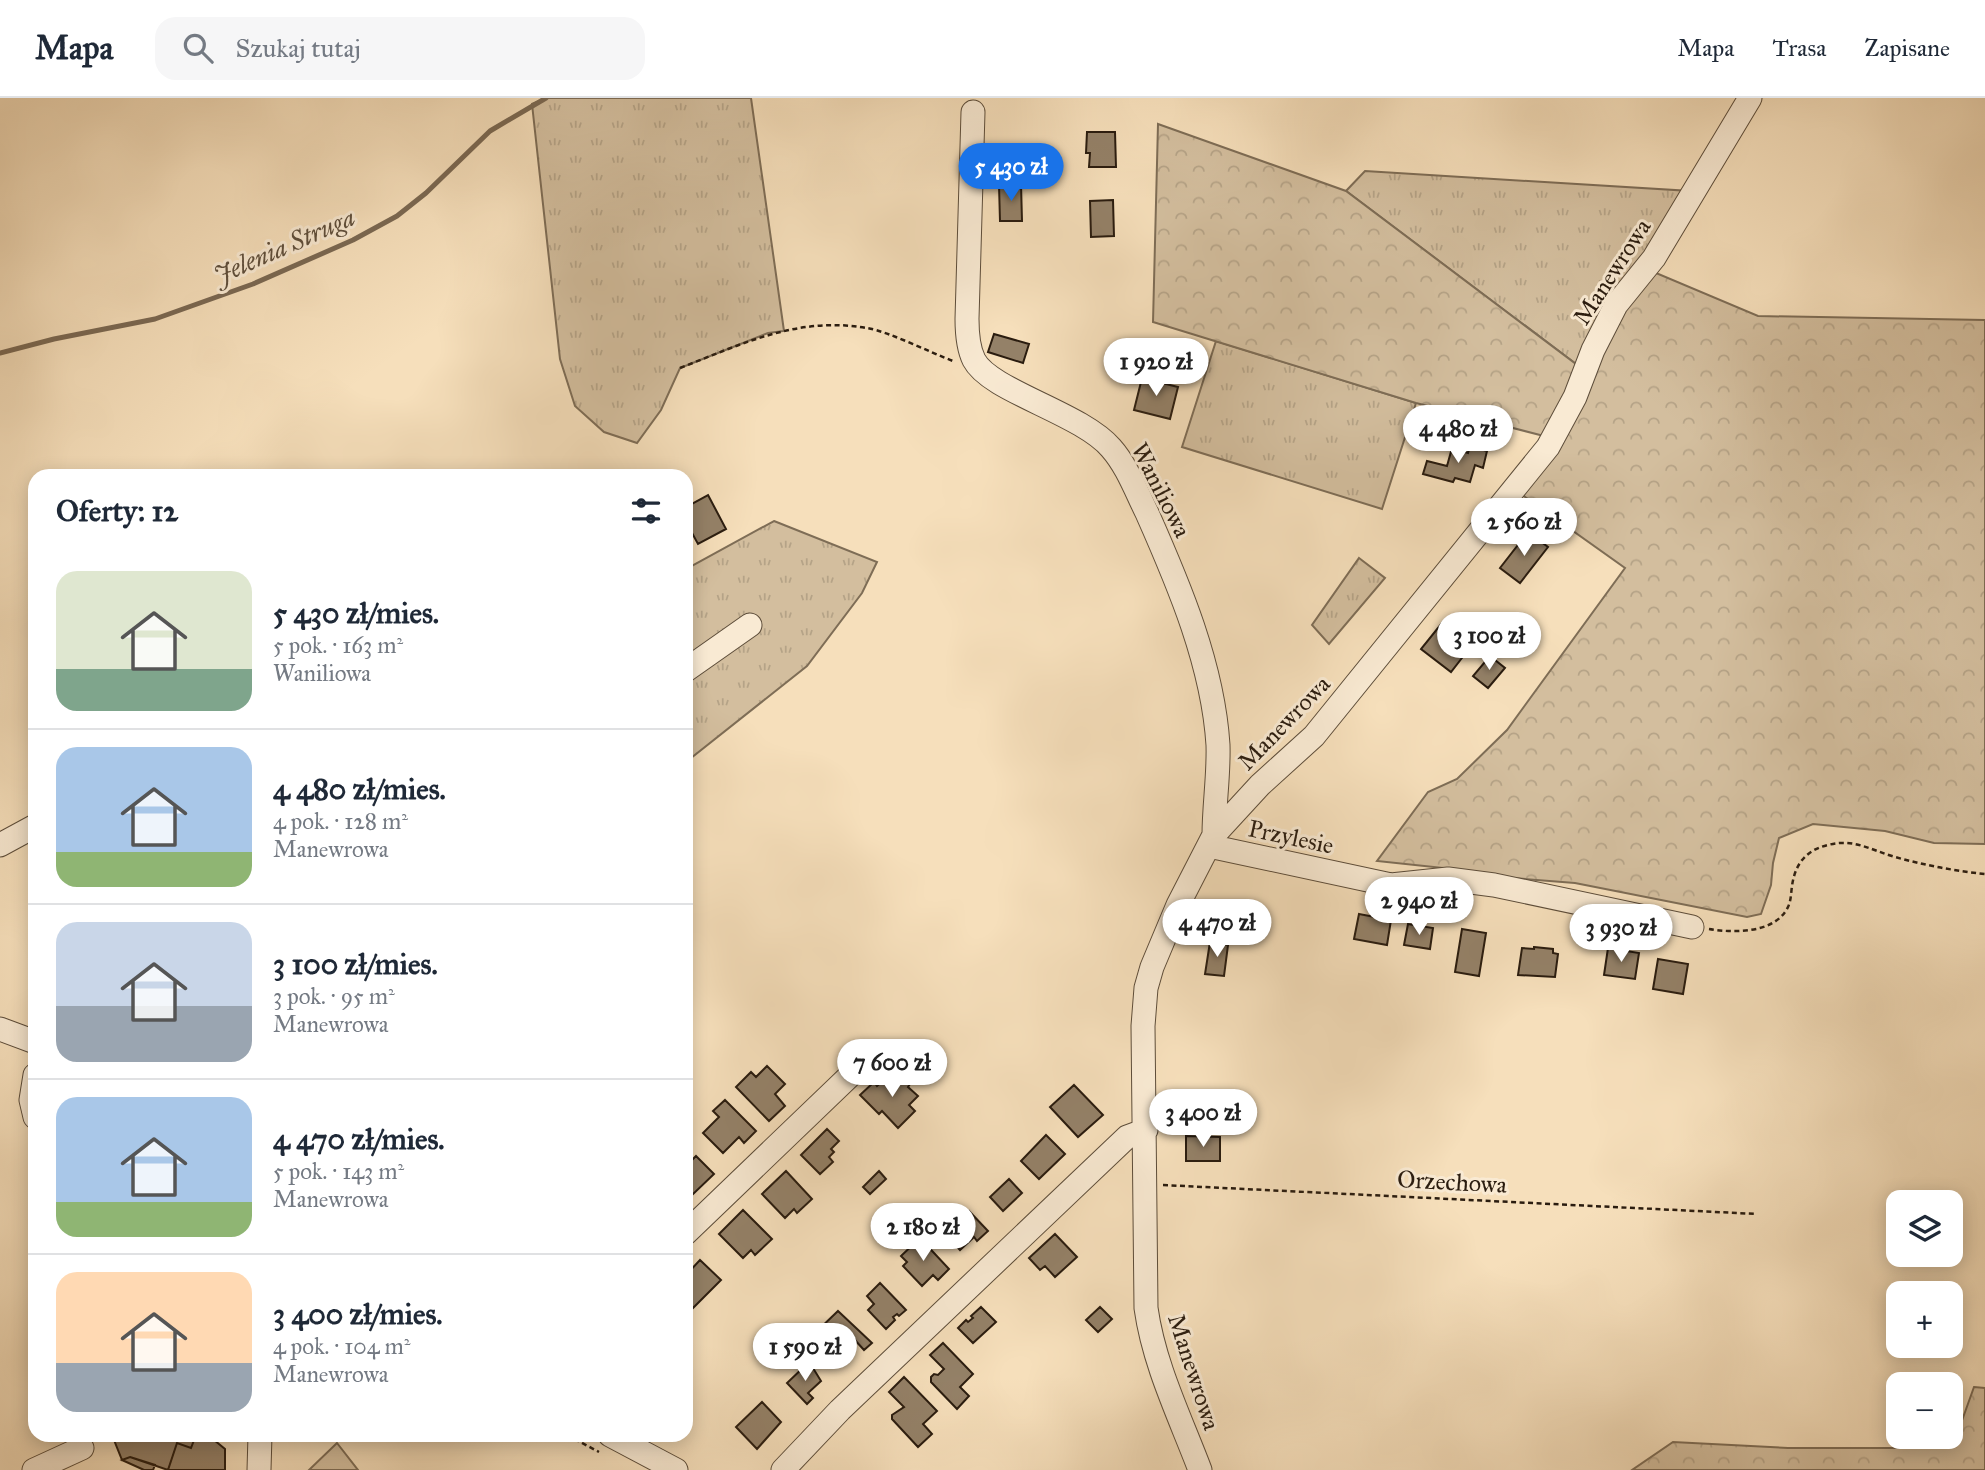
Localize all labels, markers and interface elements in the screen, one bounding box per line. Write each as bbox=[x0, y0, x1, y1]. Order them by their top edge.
search box bbox=[155, 17, 645, 80]
text: Mapa bbox=[35, 28, 113, 68]
icon: search bbox=[179, 29, 217, 67]
text: Szukaj tutaj bbox=[235, 32, 361, 64]
text: Mapa bbox=[1677, 33, 1735, 63]
text: Trasa bbox=[1773, 33, 1826, 63]
text: Zapisane bbox=[1864, 33, 1950, 63]
pin: 5 430 zł bbox=[939, 144, 1083, 203]
text: 5 430 zł bbox=[975, 152, 1047, 180]
water label: Jelenia Struga bbox=[207, 201, 360, 292]
street label: Manewrowa bbox=[1567, 213, 1658, 331]
pin: 1 920 zł bbox=[1084, 338, 1228, 398]
text: 1 920 zł bbox=[1120, 347, 1192, 375]
pin: 4 480 zł bbox=[1386, 406, 1530, 465]
text: 4 480 zł bbox=[1419, 414, 1497, 442]
street label: Waniliowa bbox=[1124, 438, 1198, 543]
icon: filters bbox=[627, 492, 665, 530]
text: Oferty: 12 bbox=[56, 493, 178, 529]
pin: 2 560 zł bbox=[1452, 498, 1596, 558]
text: 2 560 zł bbox=[1487, 507, 1561, 535]
text: 5 430 zł/mies. bbox=[273, 595, 439, 631]
icon: home bbox=[112, 599, 196, 683]
pin: 3 100 zł bbox=[1417, 612, 1561, 672]
text: 3 100 zł bbox=[1453, 621, 1525, 649]
text: 5 pok. · 163 m² bbox=[273, 631, 403, 659]
text: Waniliowa bbox=[273, 659, 371, 687]
street label: Manewrowa bbox=[1231, 669, 1337, 777]
text: 4 480 zł/mies. bbox=[273, 771, 446, 807]
icon: home bbox=[112, 775, 196, 859]
text: 4 pok. · 128 m² bbox=[273, 807, 408, 835]
street label: Przylesie bbox=[1246, 813, 1336, 861]
text: Manewrowa bbox=[273, 835, 388, 863]
pin: 2 940 zł bbox=[1347, 878, 1491, 937]
text: 2 940 zł bbox=[1381, 886, 1457, 914]
pin: 4 470 zł bbox=[1145, 900, 1289, 959]
pin: 3 930 zł bbox=[1549, 904, 1693, 964]
text: 4 470 zł bbox=[1178, 908, 1256, 936]
text: 3 930 zł bbox=[1586, 913, 1656, 941]
text: 3 100 zł/mies. bbox=[273, 946, 438, 982]
icon: home bbox=[112, 950, 196, 1034]
text: 3 pok. · 95 m² bbox=[273, 982, 395, 1010]
text: Manewrowa bbox=[273, 1010, 388, 1038]
pin: 7 600 zł bbox=[820, 1040, 964, 1099]
text: 7 600 zł bbox=[853, 1048, 931, 1076]
pin: 3 400 zł bbox=[1131, 1090, 1275, 1149]
text: 3 400 zł bbox=[1165, 1098, 1241, 1126]
text: 4 470 zł/mies. bbox=[273, 1121, 445, 1157]
icon: home bbox=[112, 1125, 196, 1209]
text: 5 pok. · 143 m² bbox=[273, 1157, 404, 1185]
street label: Orzechowa bbox=[1396, 1164, 1508, 1200]
text: Manewrowa bbox=[273, 1185, 388, 1213]
map controls bbox=[1886, 1190, 1963, 1449]
button: layers bbox=[1886, 1190, 1963, 1267]
pin: 2 180 zł bbox=[851, 1204, 995, 1263]
text: 2 180 zł bbox=[887, 1212, 959, 1240]
button: + bbox=[1886, 1281, 1963, 1358]
text: 3 400 zł/mies. bbox=[273, 1296, 443, 1332]
icon: home bbox=[112, 1300, 196, 1384]
street label: Manewrowa bbox=[1161, 1310, 1227, 1435]
pin: 1 590 zł bbox=[733, 1324, 877, 1383]
text: 4 pok. · 104 m² bbox=[273, 1332, 410, 1360]
text: 1 590 zł bbox=[769, 1332, 841, 1360]
text: Manewrowa bbox=[273, 1360, 388, 1388]
button: − bbox=[1886, 1372, 1963, 1449]

